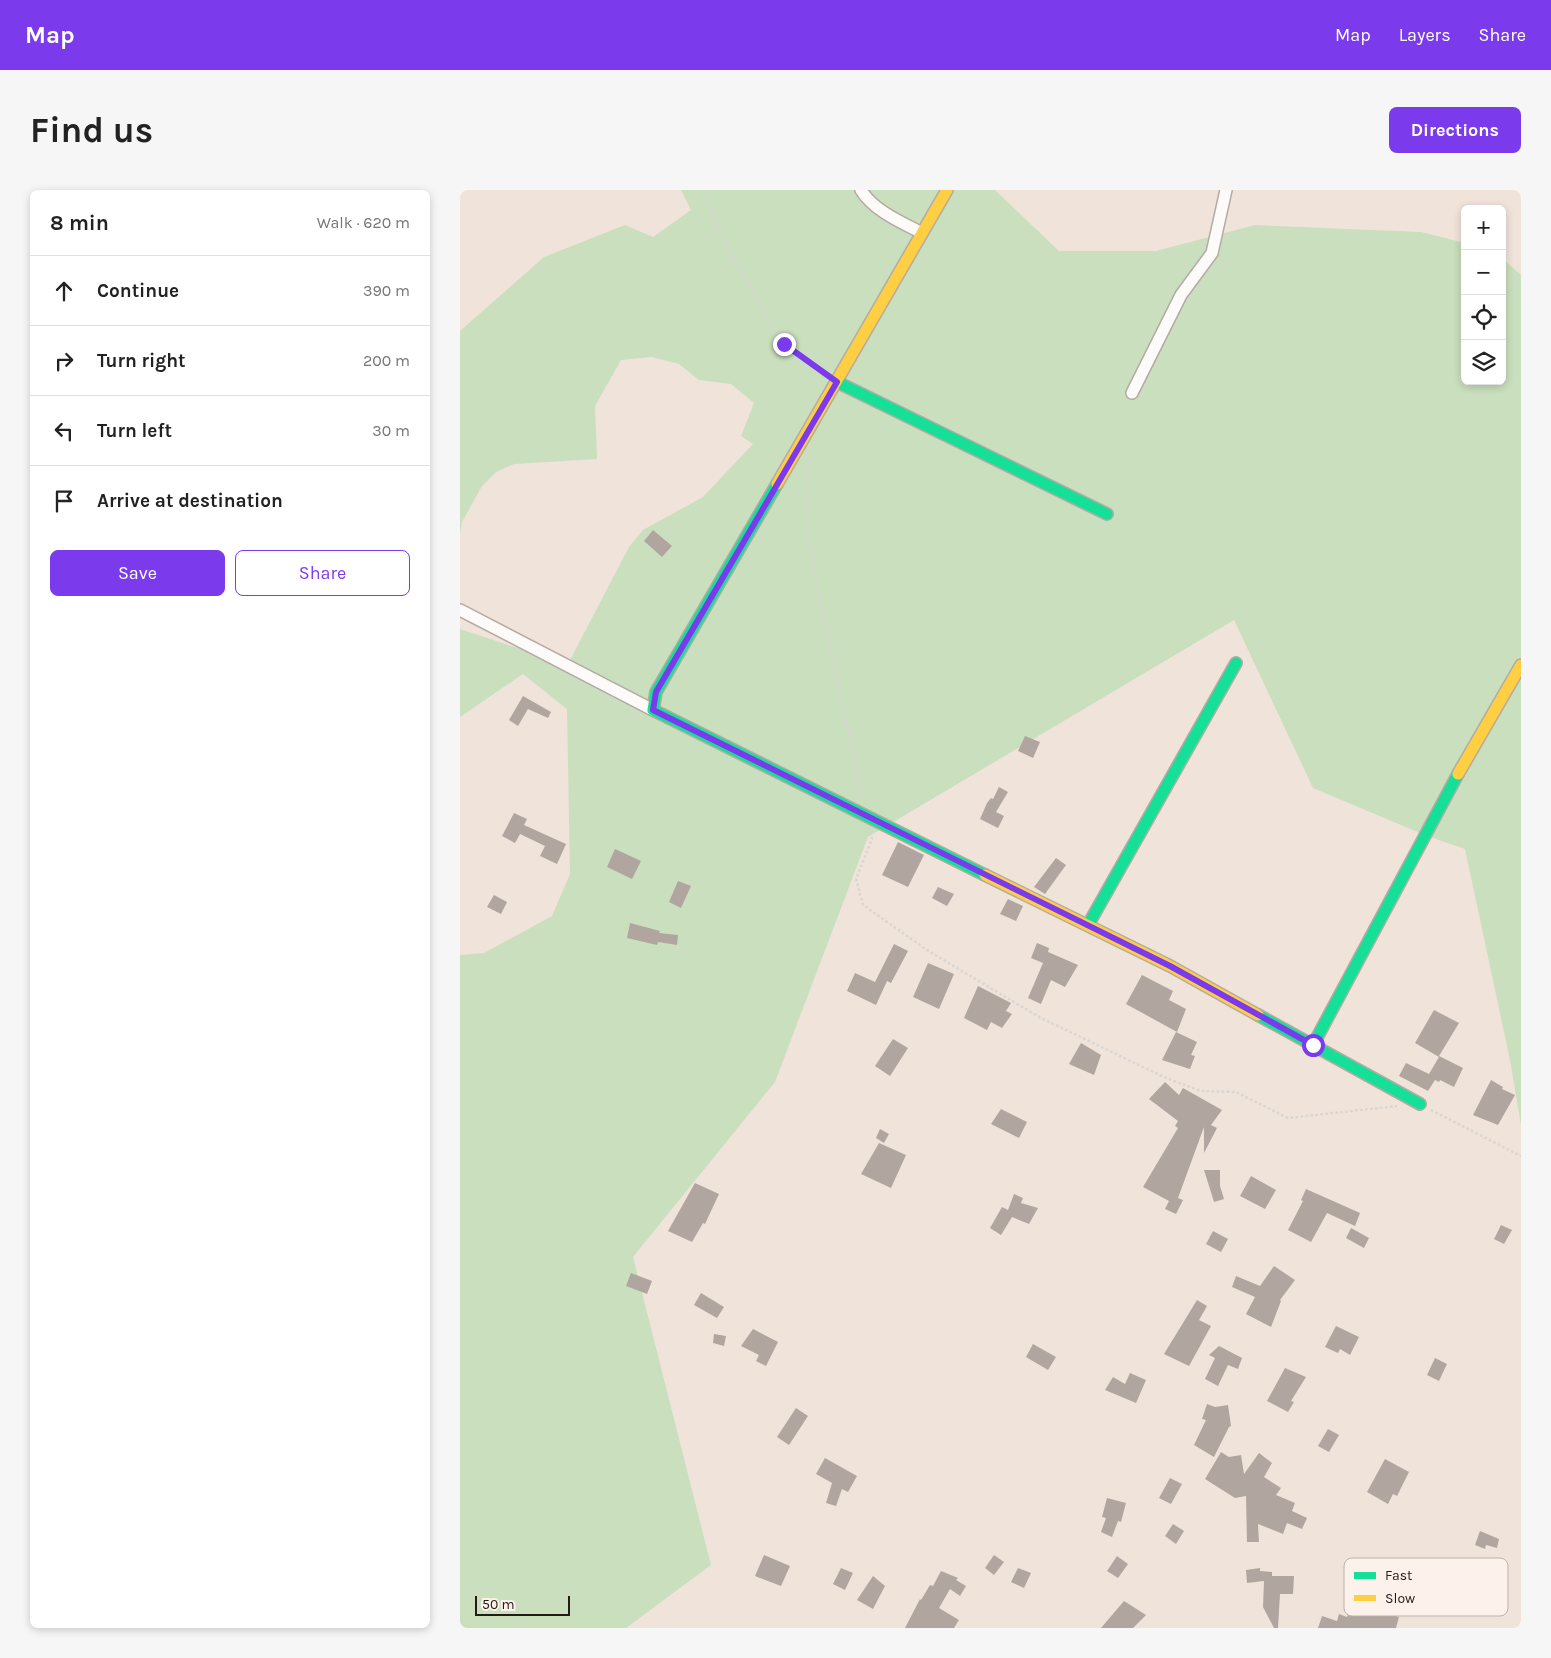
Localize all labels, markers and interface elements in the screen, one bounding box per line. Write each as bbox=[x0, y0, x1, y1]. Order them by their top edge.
text: Map bbox=[25, 21, 75, 49]
text: Map bbox=[1335, 24, 1371, 46]
text: Layers bbox=[1399, 24, 1451, 46]
text: Share bbox=[1479, 24, 1526, 46]
button: Directions bbox=[1389, 107, 1521, 153]
text: Find us bbox=[30, 110, 153, 151]
map controls bbox=[1461, 205, 1506, 385]
button: + bbox=[1461, 205, 1506, 250]
text: 8 min bbox=[50, 211, 109, 235]
text: Walk · 620 m bbox=[317, 213, 410, 232]
button: − bbox=[1461, 250, 1506, 295]
icon: ahead bbox=[50, 277, 78, 305]
text: Continue bbox=[97, 280, 179, 302]
text: 390 m bbox=[363, 281, 410, 300]
button: locate bbox=[1461, 295, 1506, 340]
route end bbox=[773, 333, 796, 356]
button: layers bbox=[1461, 340, 1506, 385]
icon: right bbox=[50, 347, 78, 375]
text: Turn right bbox=[97, 350, 186, 372]
text: 200 m bbox=[363, 351, 410, 370]
icon: left bbox=[50, 417, 78, 445]
text: Turn left bbox=[97, 420, 172, 442]
text: 30 m bbox=[372, 421, 410, 440]
icon: arrive bbox=[50, 487, 78, 515]
text: Arrive at destination bbox=[97, 490, 283, 512]
button: Save bbox=[50, 550, 225, 596]
button: Share bbox=[235, 550, 410, 596]
route start bbox=[1302, 1034, 1325, 1057]
legend bbox=[1344, 1558, 1508, 1616]
text: Fast bbox=[1385, 1567, 1412, 1584]
text: Slow bbox=[1385, 1590, 1415, 1607]
scale bar bbox=[475, 1593, 570, 1616]
text: 50 m bbox=[482, 1596, 515, 1613]

